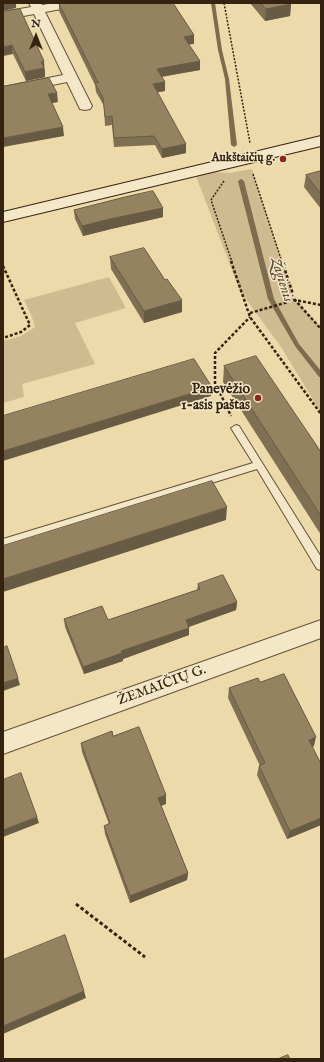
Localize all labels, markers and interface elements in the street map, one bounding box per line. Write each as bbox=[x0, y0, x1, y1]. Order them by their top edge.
north arrow bbox=[16, 16, 56, 56]
text: N bbox=[31, 17, 41, 31]
place label: Aukštaičių g. bbox=[211, 152, 275, 166]
marker: Aukštaičių g. bbox=[278, 154, 288, 164]
water label: Žagienis bbox=[265, 255, 297, 305]
place label: Panevėžio 1-asis paštas bbox=[181, 382, 250, 414]
marker: Panevėžio 1-asis paštas bbox=[253, 393, 263, 403]
street label: ŽEMAIČIŲ G. bbox=[115, 662, 209, 710]

